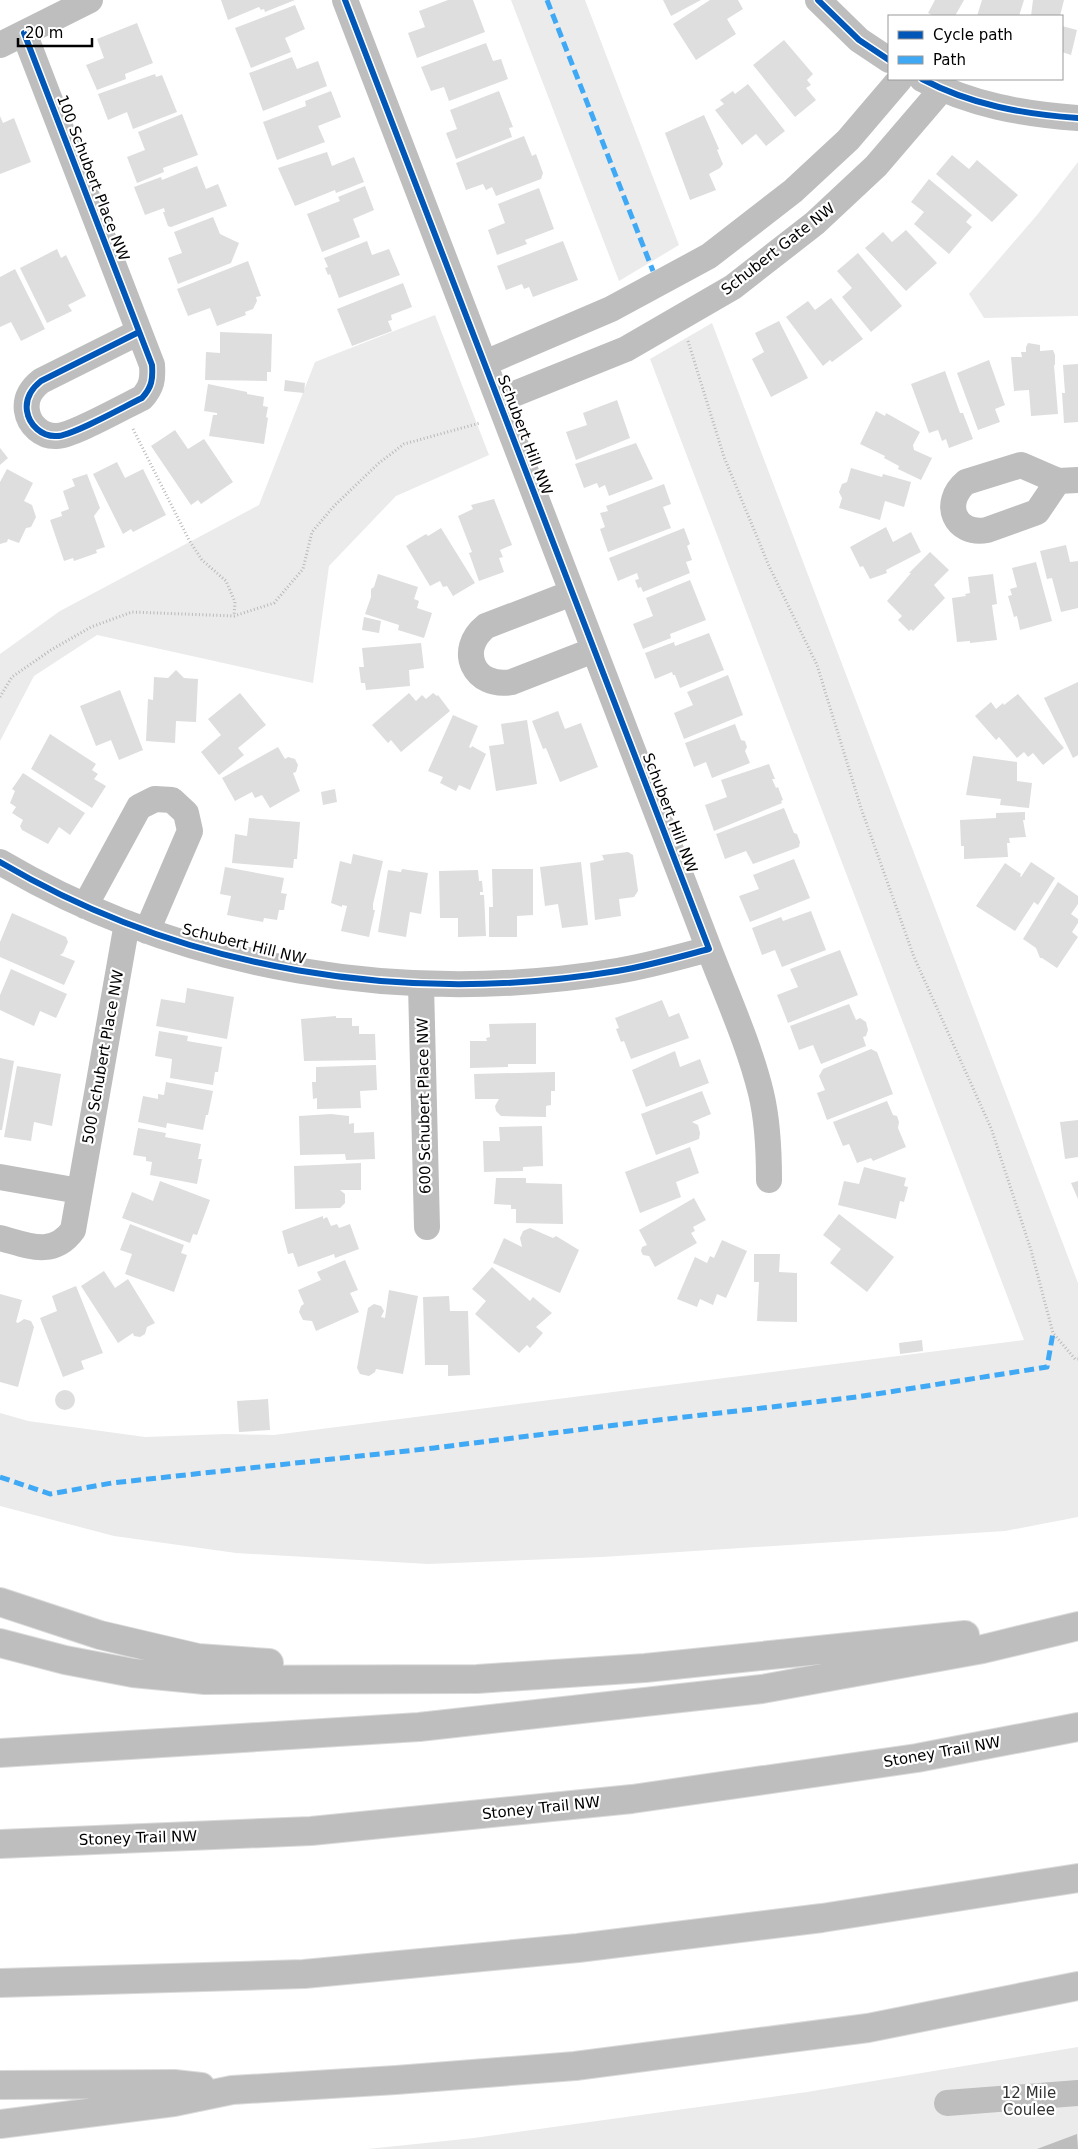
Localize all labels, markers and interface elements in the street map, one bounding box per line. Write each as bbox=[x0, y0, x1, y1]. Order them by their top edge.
scale bar bbox=[18, 15, 91, 47]
legend bbox=[888, 15, 1063, 80]
text: 20 m bbox=[25, 24, 63, 42]
text: Cycle path bbox=[933, 26, 1013, 44]
text: Path bbox=[933, 51, 966, 69]
street label: 100 Schubert Place NW bbox=[53, 92, 133, 264]
street label: Schubert Gate NW bbox=[718, 199, 838, 299]
street label: Schubert Hill NW bbox=[494, 373, 556, 498]
street label: Schubert Hill NW bbox=[639, 751, 701, 876]
street label: Schubert Hill NW bbox=[180, 920, 308, 968]
street label: 500 Schubert Place NW bbox=[79, 968, 127, 1145]
street label: 600 Schubert Place NW bbox=[413, 1017, 435, 1194]
street label: Stoney Trail NW bbox=[882, 1733, 1002, 1771]
street label: Stoney Trail NW bbox=[481, 1793, 601, 1823]
street label: Stoney Trail NW bbox=[79, 1827, 198, 1849]
park label: 12 Mile Coulee bbox=[1002, 2084, 1056, 2119]

